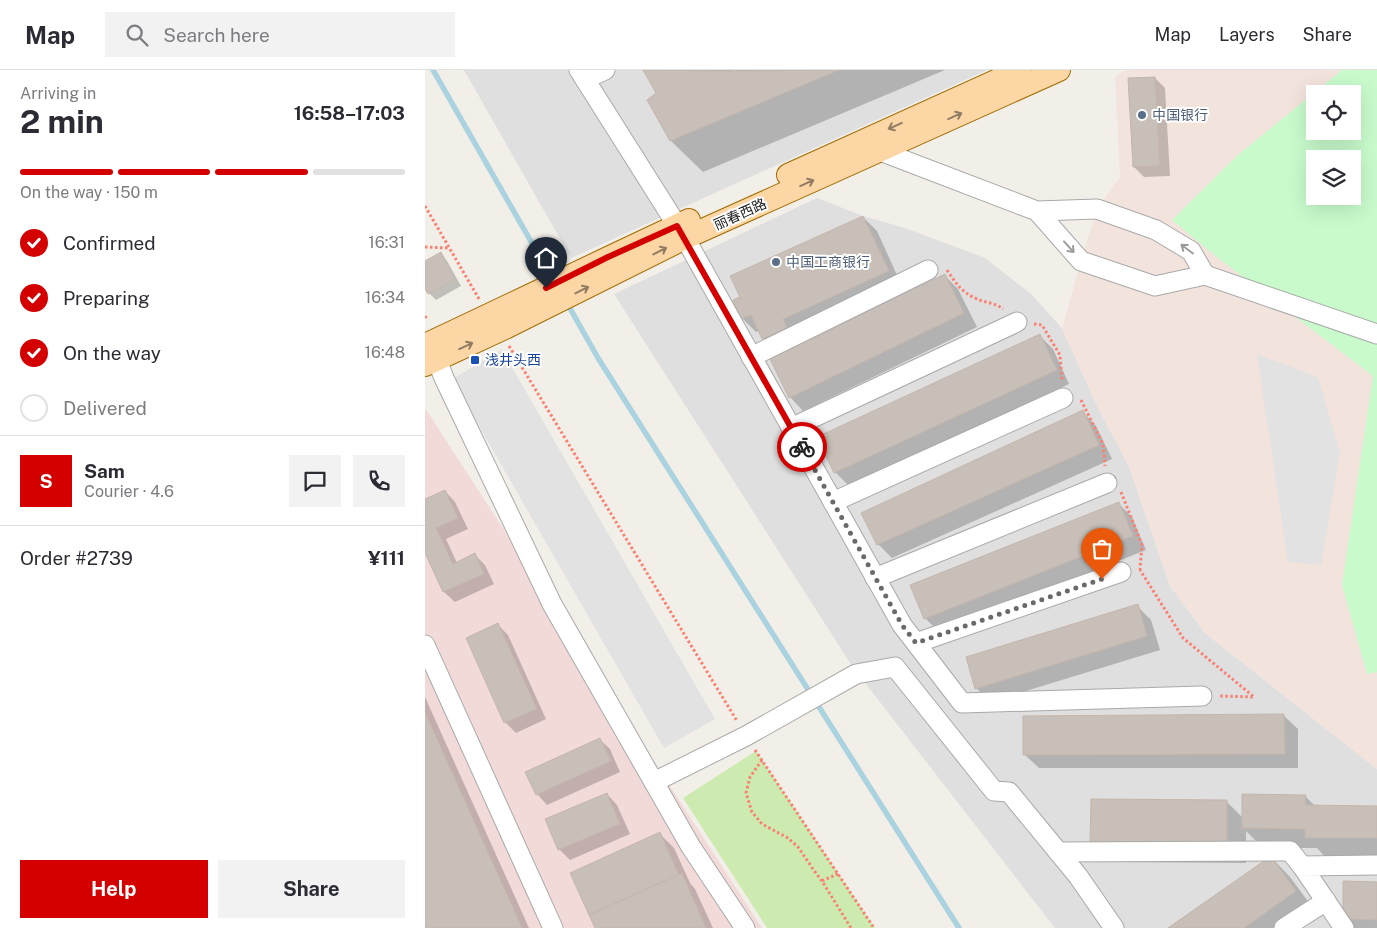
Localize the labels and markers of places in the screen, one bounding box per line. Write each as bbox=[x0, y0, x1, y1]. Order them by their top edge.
place label: 中国银行 bbox=[1152, 107, 1208, 123]
marker: 中国银行 bbox=[1136, 109, 1148, 121]
pin bbox=[525, 237, 567, 288]
place label: 中国工商银行 bbox=[786, 254, 870, 270]
marker: 中国工商银行 bbox=[770, 256, 782, 268]
place label: 浅井头西 bbox=[485, 352, 541, 368]
marker: 浅井头西 bbox=[469, 354, 481, 366]
pin bbox=[1081, 528, 1123, 579]

